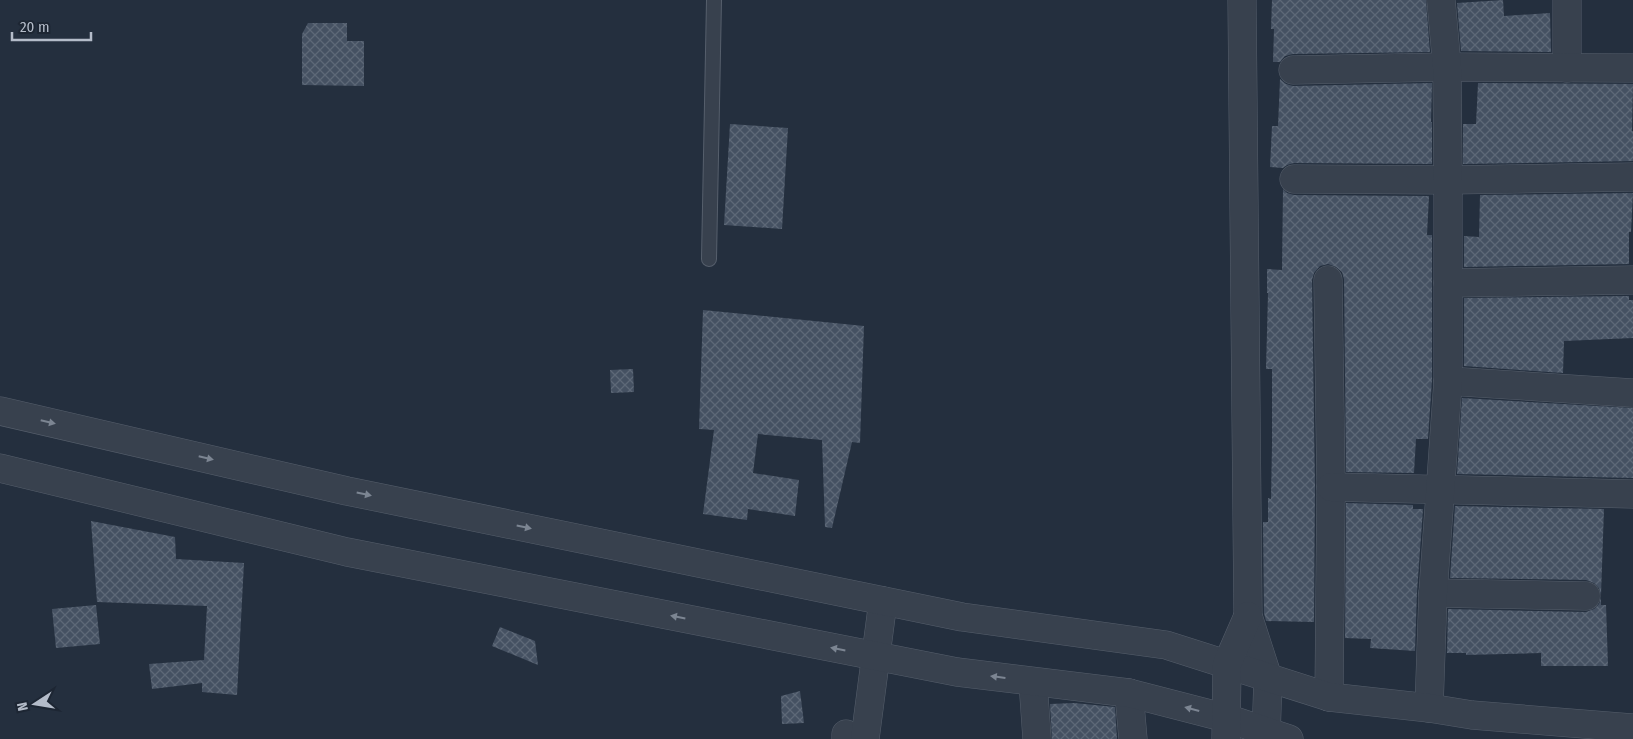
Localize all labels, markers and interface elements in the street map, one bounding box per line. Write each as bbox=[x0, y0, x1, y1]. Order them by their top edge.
scale bar bbox=[12, 10, 91, 42]
text: 20 m bbox=[20, 18, 50, 36]
one-way arrow bbox=[40, 418, 55, 426]
one-way arrow bbox=[198, 454, 213, 462]
one-way arrow bbox=[357, 491, 373, 499]
one-way arrow bbox=[516, 523, 531, 531]
one-way arrow bbox=[670, 613, 686, 621]
one-way arrow bbox=[829, 644, 845, 652]
one-way arrow bbox=[989, 673, 1005, 681]
north arrow bbox=[10, 679, 60, 729]
text: N bbox=[14, 701, 32, 712]
one-way arrow bbox=[1185, 705, 1200, 713]

